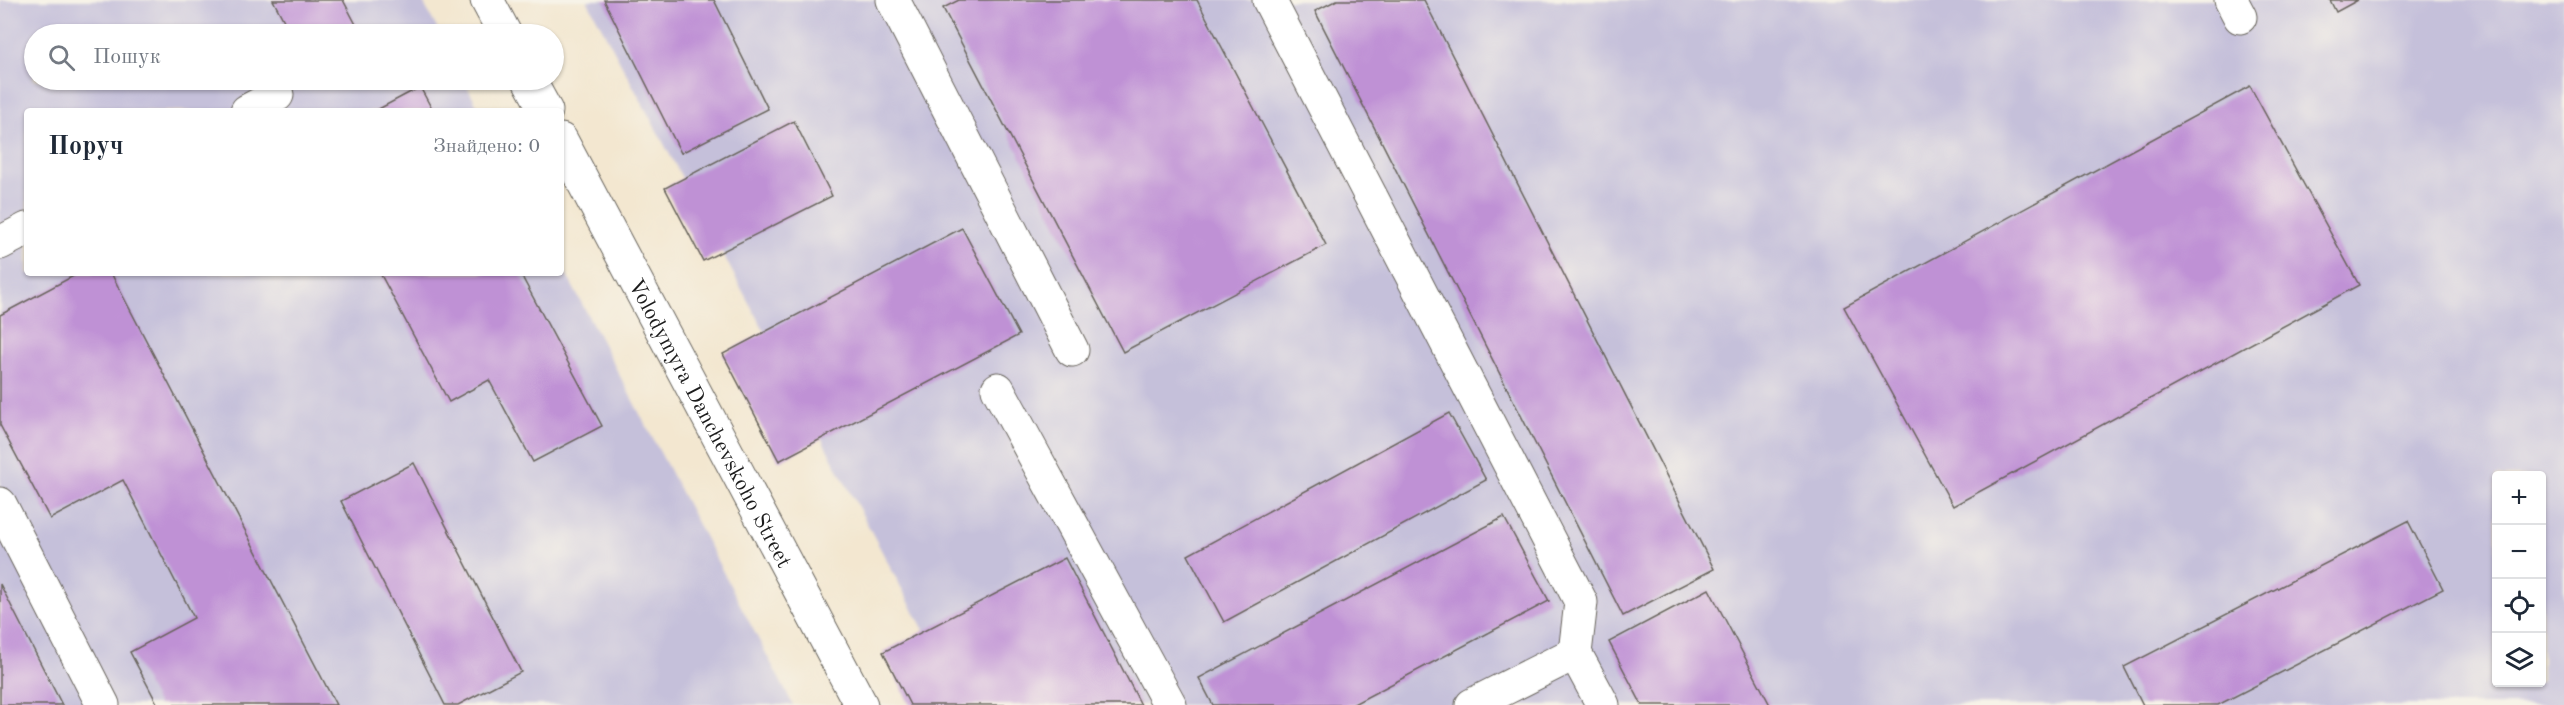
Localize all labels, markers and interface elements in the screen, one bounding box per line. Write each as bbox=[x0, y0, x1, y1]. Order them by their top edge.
search box bbox=[24, 24, 564, 90]
icon: search bbox=[45, 41, 78, 74]
text: Пошук bbox=[93, 46, 161, 68]
text: Поруч bbox=[48, 134, 124, 160]
text: Знайдено: 0 bbox=[433, 137, 540, 157]
street label: Volodymyra Danchevskoho Street bbox=[624, 275, 795, 572]
map controls bbox=[2492, 471, 2546, 687]
button: + bbox=[2492, 471, 2546, 525]
button: − bbox=[2492, 525, 2546, 579]
button: locate bbox=[2492, 579, 2546, 633]
button: layers bbox=[2492, 633, 2546, 687]

